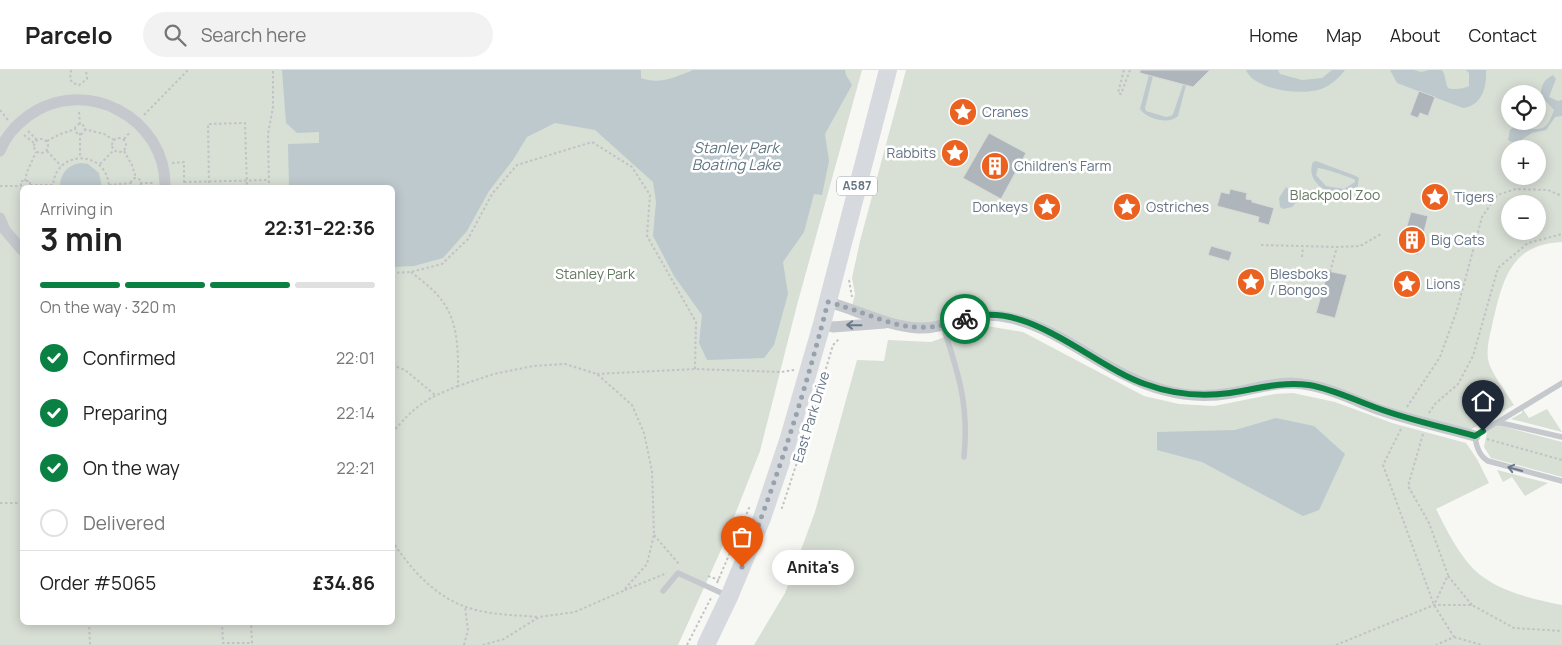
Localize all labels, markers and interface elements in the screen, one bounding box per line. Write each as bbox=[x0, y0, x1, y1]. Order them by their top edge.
search box bbox=[143, 12, 493, 57]
text: Parcelo bbox=[25, 18, 113, 51]
icon: search bbox=[161, 21, 189, 49]
text: Search here bbox=[201, 22, 306, 48]
text: Home bbox=[1249, 23, 1298, 47]
text: Map bbox=[1326, 23, 1362, 47]
text: About bbox=[1390, 23, 1440, 47]
text: Contact bbox=[1468, 23, 1537, 47]
map controls bbox=[1501, 85, 1546, 240]
button: locate bbox=[1501, 85, 1546, 130]
place icon: Cranes bbox=[948, 97, 978, 127]
place label: Cranes bbox=[982, 102, 1028, 121]
water label: Stanley Park Boating Lake bbox=[692, 137, 782, 175]
place icon: Rabbits bbox=[940, 138, 970, 168]
button: + bbox=[1501, 140, 1546, 185]
place label: Rabbits bbox=[887, 143, 936, 162]
building icon: Children's Farm bbox=[980, 151, 1010, 181]
place label: Children's Farm bbox=[1014, 156, 1112, 175]
road number: A587 bbox=[837, 176, 877, 195]
place icon: Tigers bbox=[1420, 182, 1450, 212]
park label: Blackpool Zoo bbox=[1290, 185, 1380, 204]
place label: Tigers bbox=[1454, 187, 1494, 206]
place icon: Donkeys bbox=[1032, 192, 1062, 222]
place icon: Ostriches bbox=[1112, 192, 1142, 222]
button: − bbox=[1501, 195, 1546, 240]
place label: Donkeys bbox=[972, 197, 1028, 216]
place label: Ostriches bbox=[1146, 197, 1209, 216]
text: Arriving in bbox=[40, 198, 113, 220]
text: 22:31–22:36 bbox=[264, 215, 375, 241]
text: 3 min bbox=[40, 217, 123, 261]
building icon: Big Cats bbox=[1397, 225, 1427, 255]
place label: Big Cats bbox=[1431, 230, 1485, 249]
park label: Stanley Park bbox=[555, 264, 636, 283]
place label: Blesboks / Bongos bbox=[1270, 264, 1328, 299]
place icon: Blesboks / Bongos bbox=[1236, 267, 1266, 297]
place icon: Lions bbox=[1392, 269, 1422, 299]
place label: Lions bbox=[1426, 274, 1460, 293]
courier bbox=[940, 294, 990, 344]
text: On the way · 320 m bbox=[40, 296, 176, 318]
icon: bike bbox=[951, 305, 979, 333]
one-way arrow bbox=[847, 320, 863, 330]
icon: check bbox=[40, 344, 68, 372]
text: Confirmed bbox=[83, 345, 176, 371]
text: 22:01 bbox=[336, 347, 375, 369]
street label: East Park Drive bbox=[788, 369, 833, 465]
pin bbox=[1462, 380, 1504, 431]
icon: home bbox=[1469, 387, 1497, 415]
icon: check bbox=[40, 399, 68, 427]
text: Preparing bbox=[83, 400, 168, 426]
text: 22:14 bbox=[336, 402, 375, 424]
icon: check bbox=[40, 454, 68, 482]
text: On the way bbox=[83, 455, 180, 481]
text: 22:21 bbox=[337, 457, 375, 479]
one-way arrow bbox=[1507, 464, 1523, 473]
text: Delivered bbox=[83, 510, 165, 536]
pin bbox=[721, 516, 763, 567]
icon: bag bbox=[728, 523, 756, 551]
callout: Anita's bbox=[772, 550, 854, 584]
text: Anita's bbox=[787, 556, 839, 578]
text: Order #5065 bbox=[40, 570, 156, 596]
text: £34.86 bbox=[313, 570, 375, 596]

